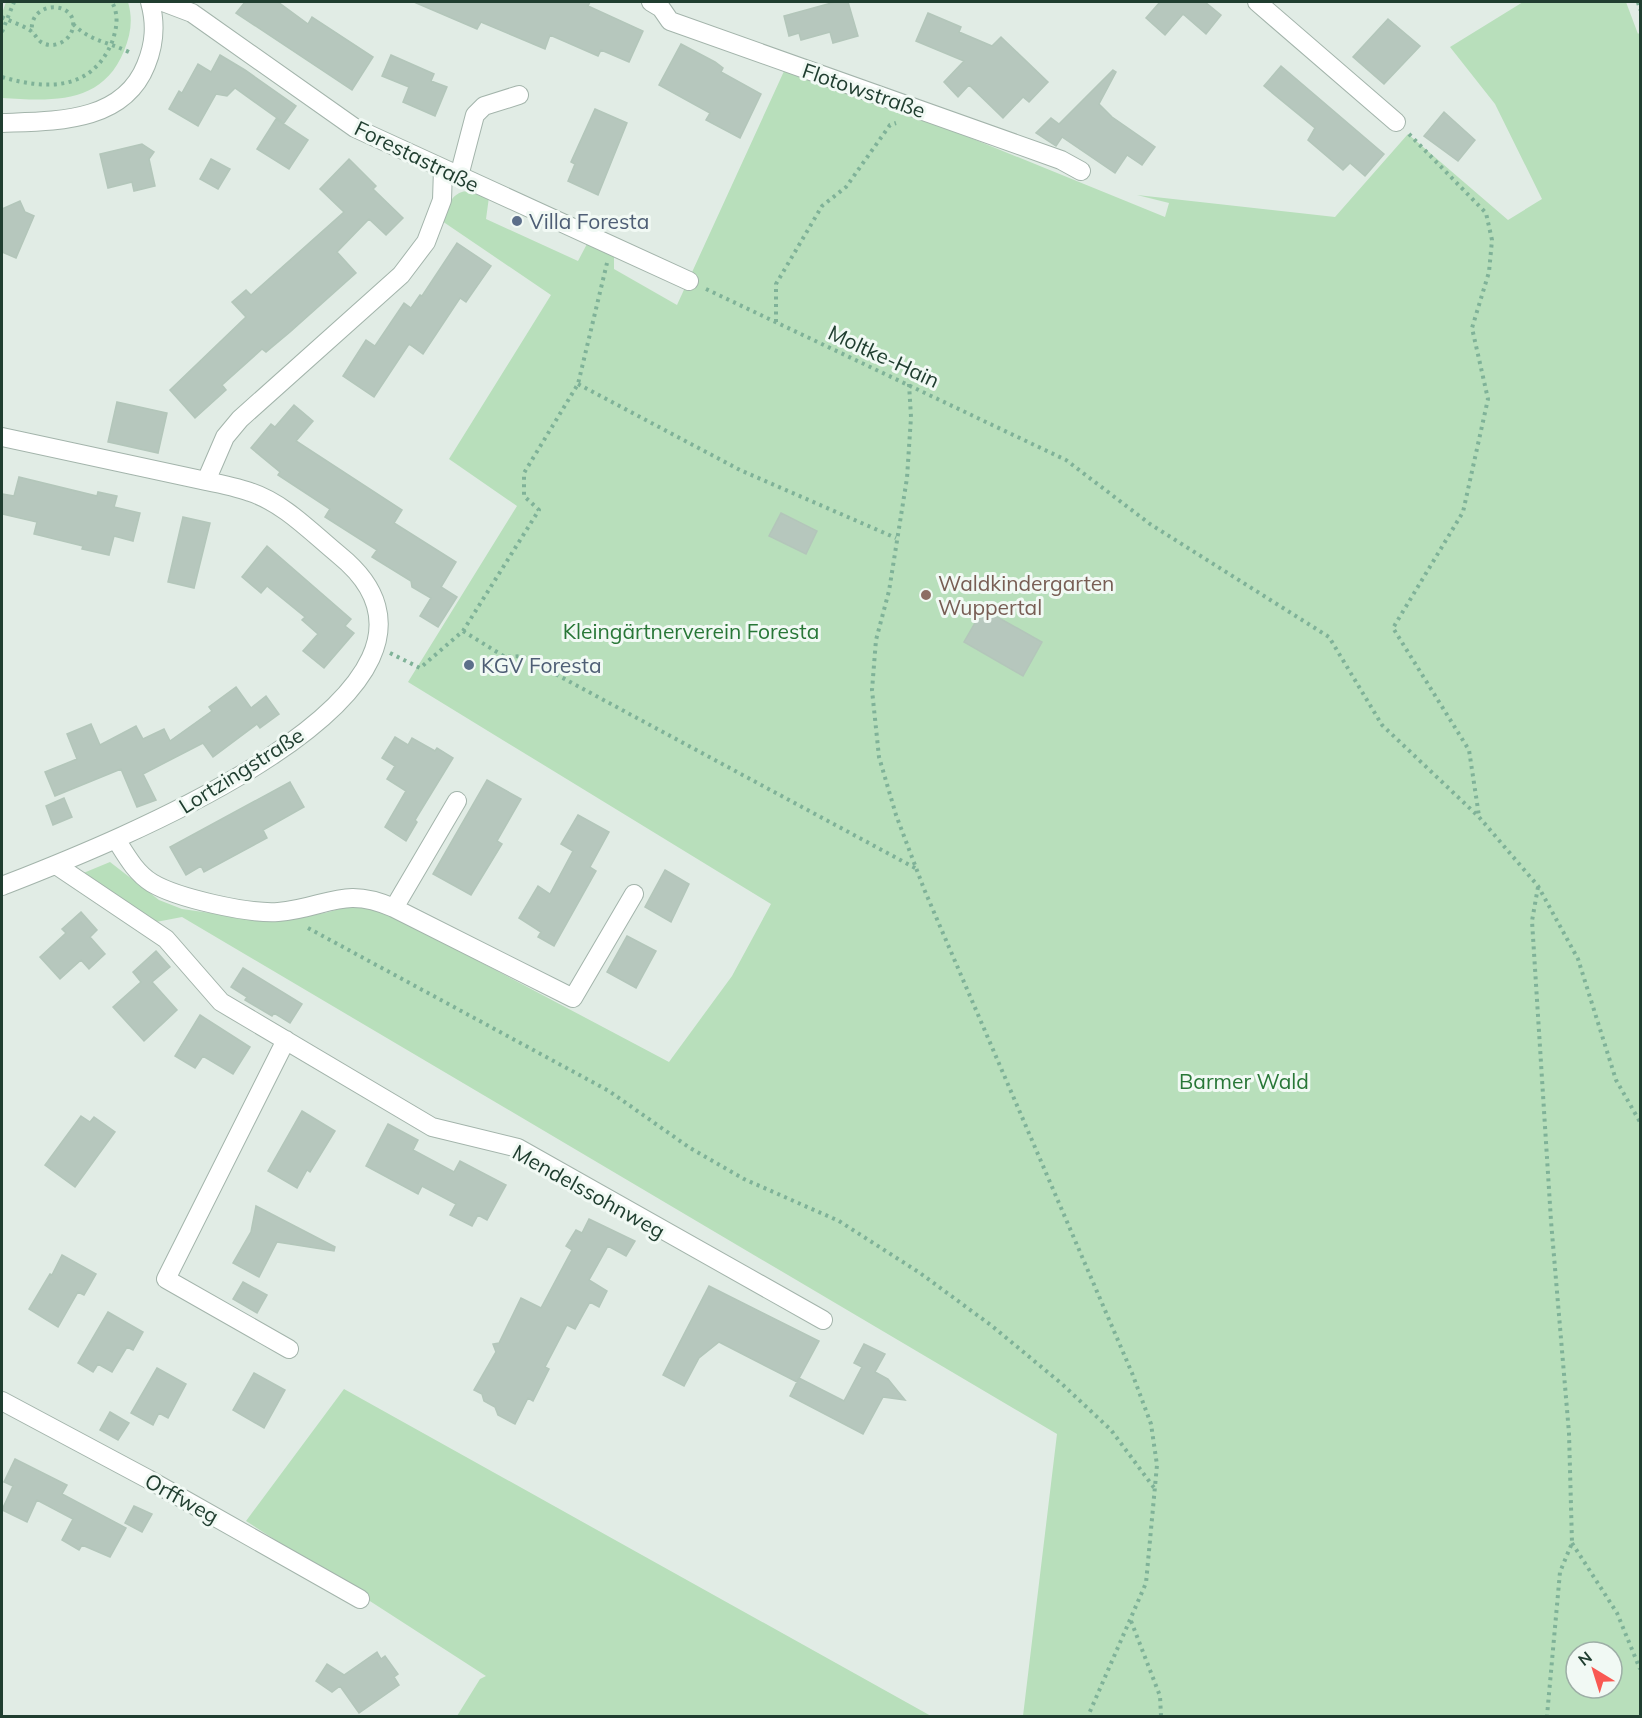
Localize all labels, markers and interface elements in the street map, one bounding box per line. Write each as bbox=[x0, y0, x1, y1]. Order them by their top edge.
street label: Flotowstraße bbox=[799, 57, 929, 123]
street label: Forestastraße bbox=[351, 115, 483, 197]
place label: Villa Foresta bbox=[529, 208, 649, 234]
marker: Villa Foresta bbox=[510, 214, 524, 228]
street label: Moltke-Hain bbox=[824, 319, 944, 393]
place label: Waldkindergarten Wuppertal bbox=[938, 570, 1114, 620]
marker: Waldkindergarten Wuppertal bbox=[919, 588, 933, 602]
park label: Kleingärtnerverein Foresta bbox=[563, 618, 819, 644]
place label: KGV Foresta bbox=[481, 652, 602, 678]
marker: KGV Foresta bbox=[462, 658, 476, 672]
street label: Lortzingstraße bbox=[174, 721, 308, 819]
park label: Barmer Wald bbox=[1179, 1068, 1309, 1094]
street label: Mendelssohnweg bbox=[508, 1138, 670, 1244]
street label: Orffweg bbox=[141, 1467, 223, 1529]
north arrow bbox=[1564, 1640, 1624, 1700]
text: N bbox=[1574, 1647, 1596, 1670]

